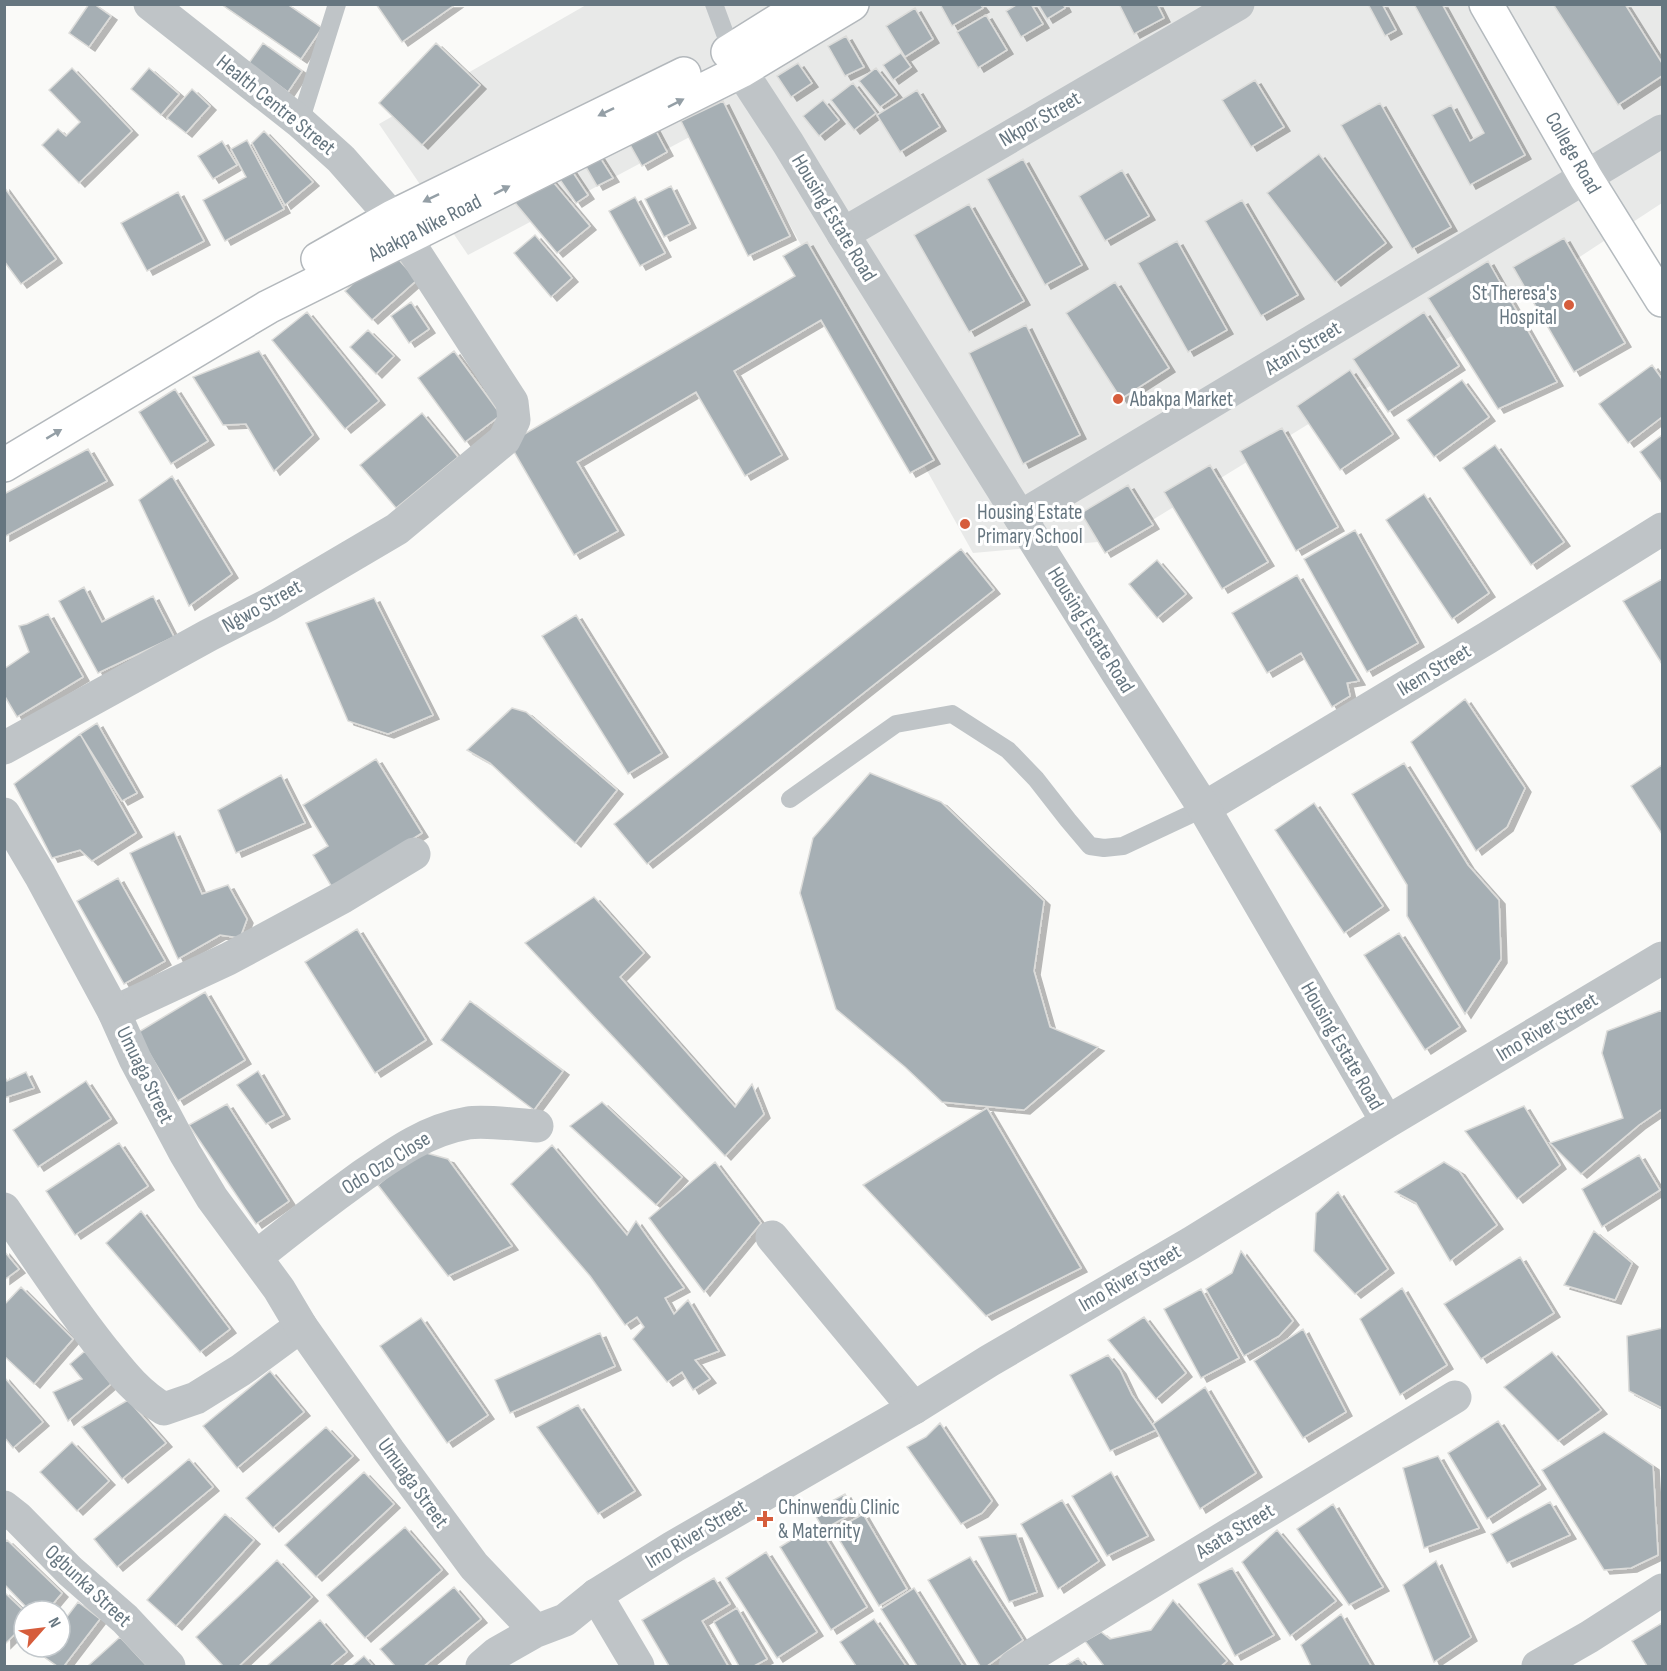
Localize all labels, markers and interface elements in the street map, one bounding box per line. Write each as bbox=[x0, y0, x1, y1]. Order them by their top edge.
street label: Health Centre Street bbox=[212, 49, 340, 161]
street label: Nkpor Street bbox=[995, 86, 1085, 152]
one-way arrow bbox=[668, 98, 685, 108]
one-way arrow bbox=[598, 107, 615, 116]
street label: College Road bbox=[1540, 108, 1606, 198]
street label: Housing Estate Road bbox=[786, 150, 882, 286]
one-way arrow bbox=[493, 185, 510, 195]
street label: Abakpa Nike Road bbox=[364, 189, 486, 268]
one-way arrow bbox=[423, 193, 440, 202]
place label: St Theresa's Hospital bbox=[1472, 281, 1557, 330]
marker: St Theresa's Hospital bbox=[1562, 298, 1576, 312]
street label: Atani Street bbox=[1260, 316, 1345, 381]
place label: Abakpa Market bbox=[1129, 387, 1233, 412]
marker: Abakpa Market bbox=[1111, 392, 1125, 406]
one-way arrow bbox=[46, 428, 62, 439]
place label: Housing Estate Primary School bbox=[977, 500, 1083, 549]
marker: Housing Estate Primary School bbox=[958, 517, 972, 531]
street label: Housing Estate Road bbox=[1042, 562, 1140, 698]
street label: Ngwo Street bbox=[218, 574, 306, 638]
street label: Ikem Street bbox=[1393, 638, 1475, 702]
street label: Housing Estate Road bbox=[1295, 977, 1389, 1115]
street label: Imo River Street bbox=[1492, 987, 1602, 1067]
street label: Umuaga Street bbox=[111, 1023, 179, 1127]
street label: Odo Ozo Close bbox=[337, 1126, 435, 1200]
street label: Imo River Street bbox=[1075, 1239, 1185, 1317]
street label: Umuaga Street bbox=[372, 1433, 454, 1533]
street label: Imo River Street bbox=[641, 1494, 751, 1574]
place label: Chinwendu Clinic & Maternity bbox=[778, 1495, 900, 1544]
street label: Asata Street bbox=[1191, 1498, 1279, 1565]
marker: Chinwendu Clinic & Maternity bbox=[756, 1510, 774, 1528]
street label: Ogbunka Street bbox=[40, 1540, 136, 1632]
north arrow bbox=[12, 1599, 72, 1659]
text: N bbox=[44, 1614, 64, 1631]

